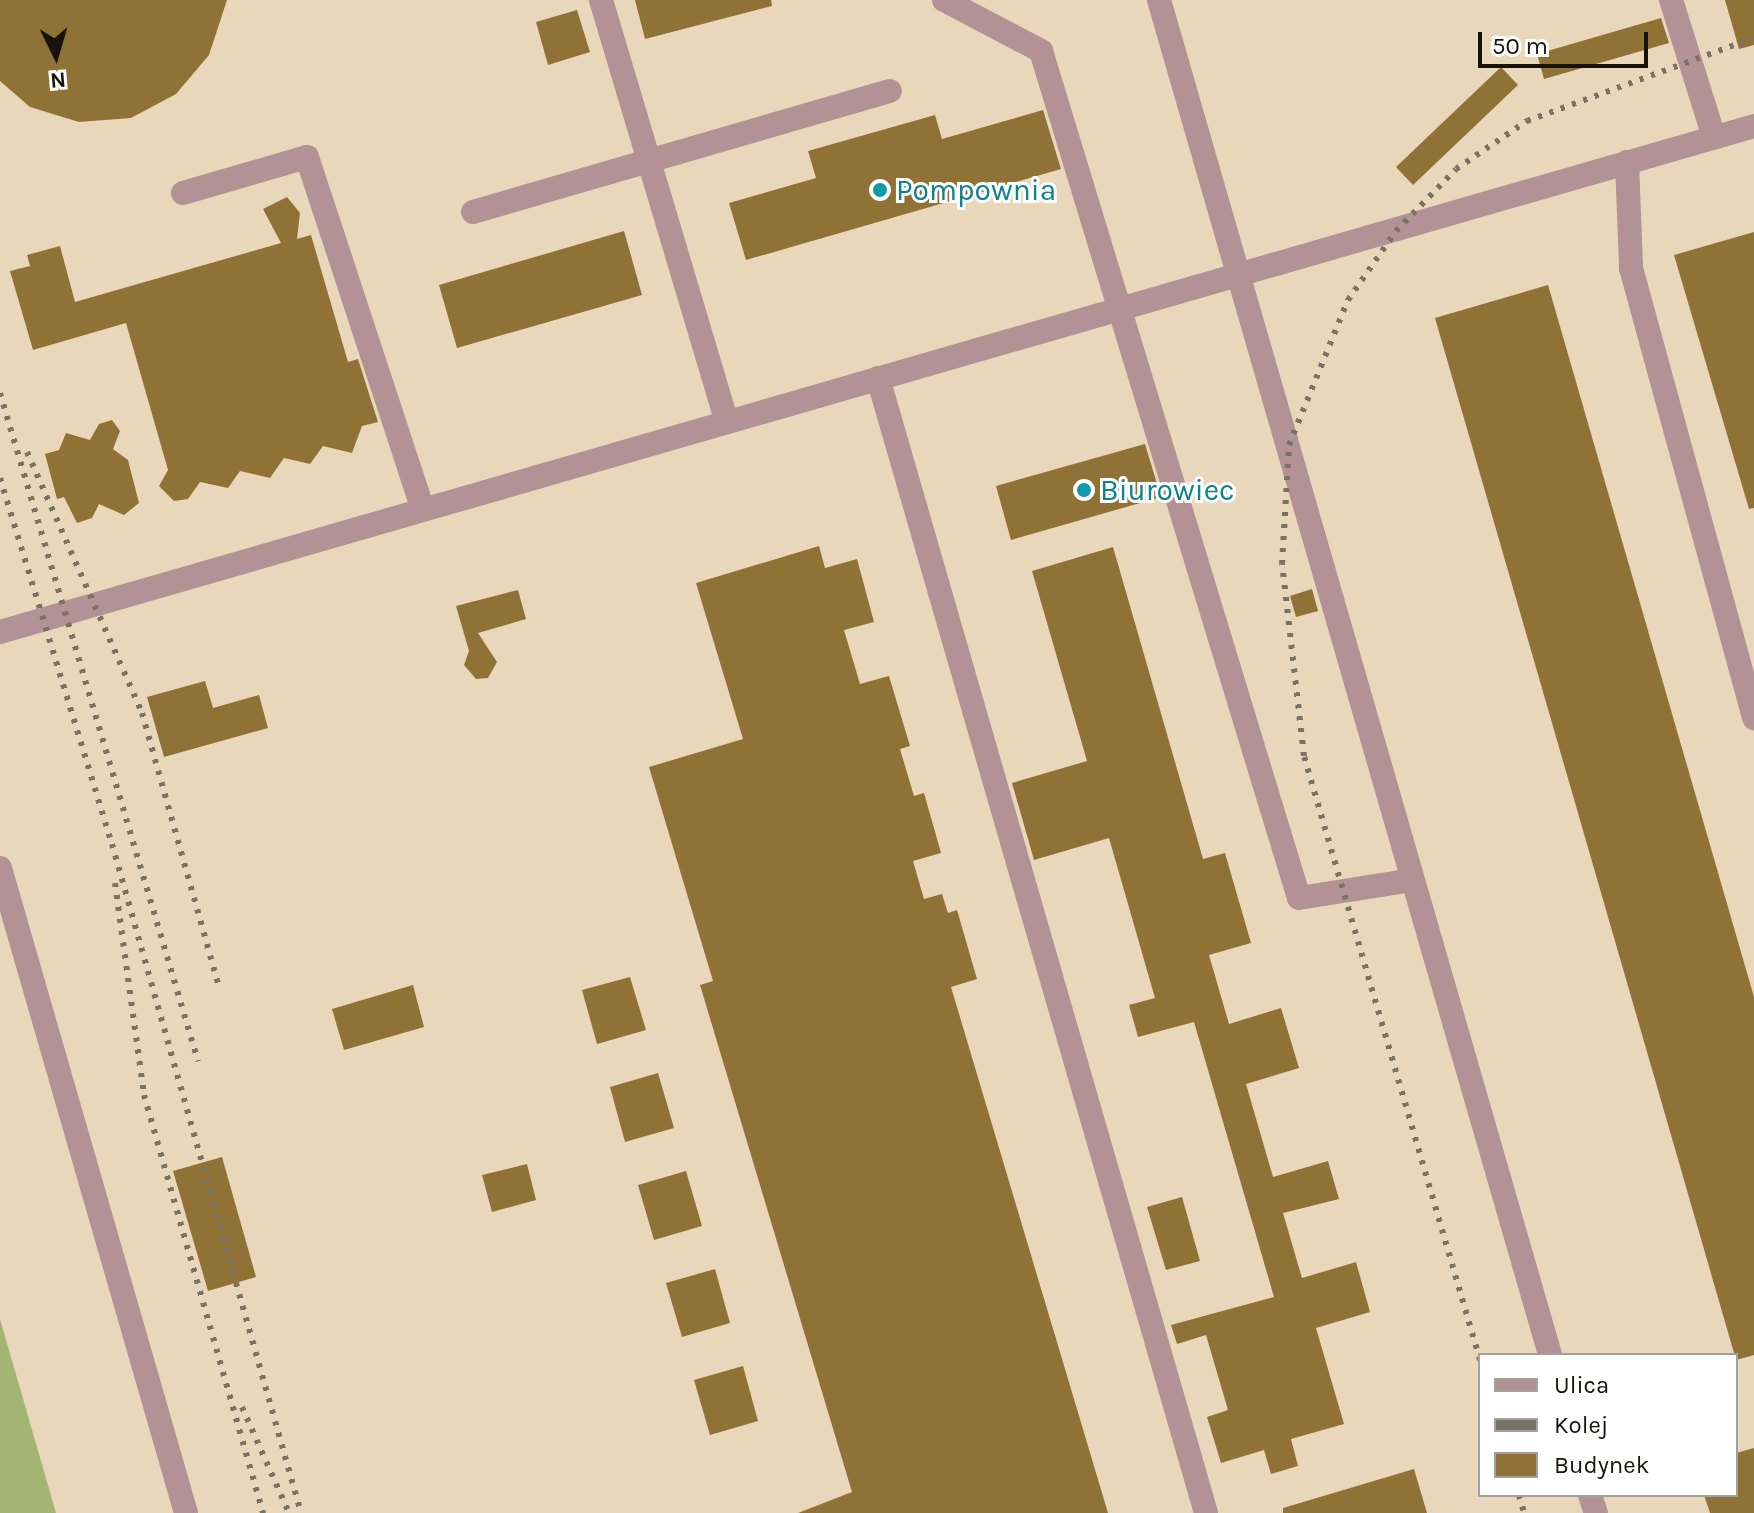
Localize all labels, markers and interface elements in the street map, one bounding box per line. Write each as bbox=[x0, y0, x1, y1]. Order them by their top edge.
north arrow bbox=[16, 16, 96, 96]
scale bar bbox=[1482, 16, 1652, 66]
text: 50 m bbox=[1492, 32, 1548, 60]
text: N bbox=[49, 66, 67, 94]
place label: Pompownia bbox=[896, 172, 1056, 208]
marker: Pompownia bbox=[871, 181, 889, 199]
place label: Biurowiec bbox=[1100, 472, 1235, 508]
marker: Biurowiec bbox=[1075, 481, 1093, 499]
legend bbox=[1478, 1353, 1738, 1497]
text: Ulica bbox=[1554, 1371, 1609, 1399]
text: Kolej bbox=[1554, 1411, 1608, 1439]
text: Budynek bbox=[1554, 1451, 1649, 1479]

